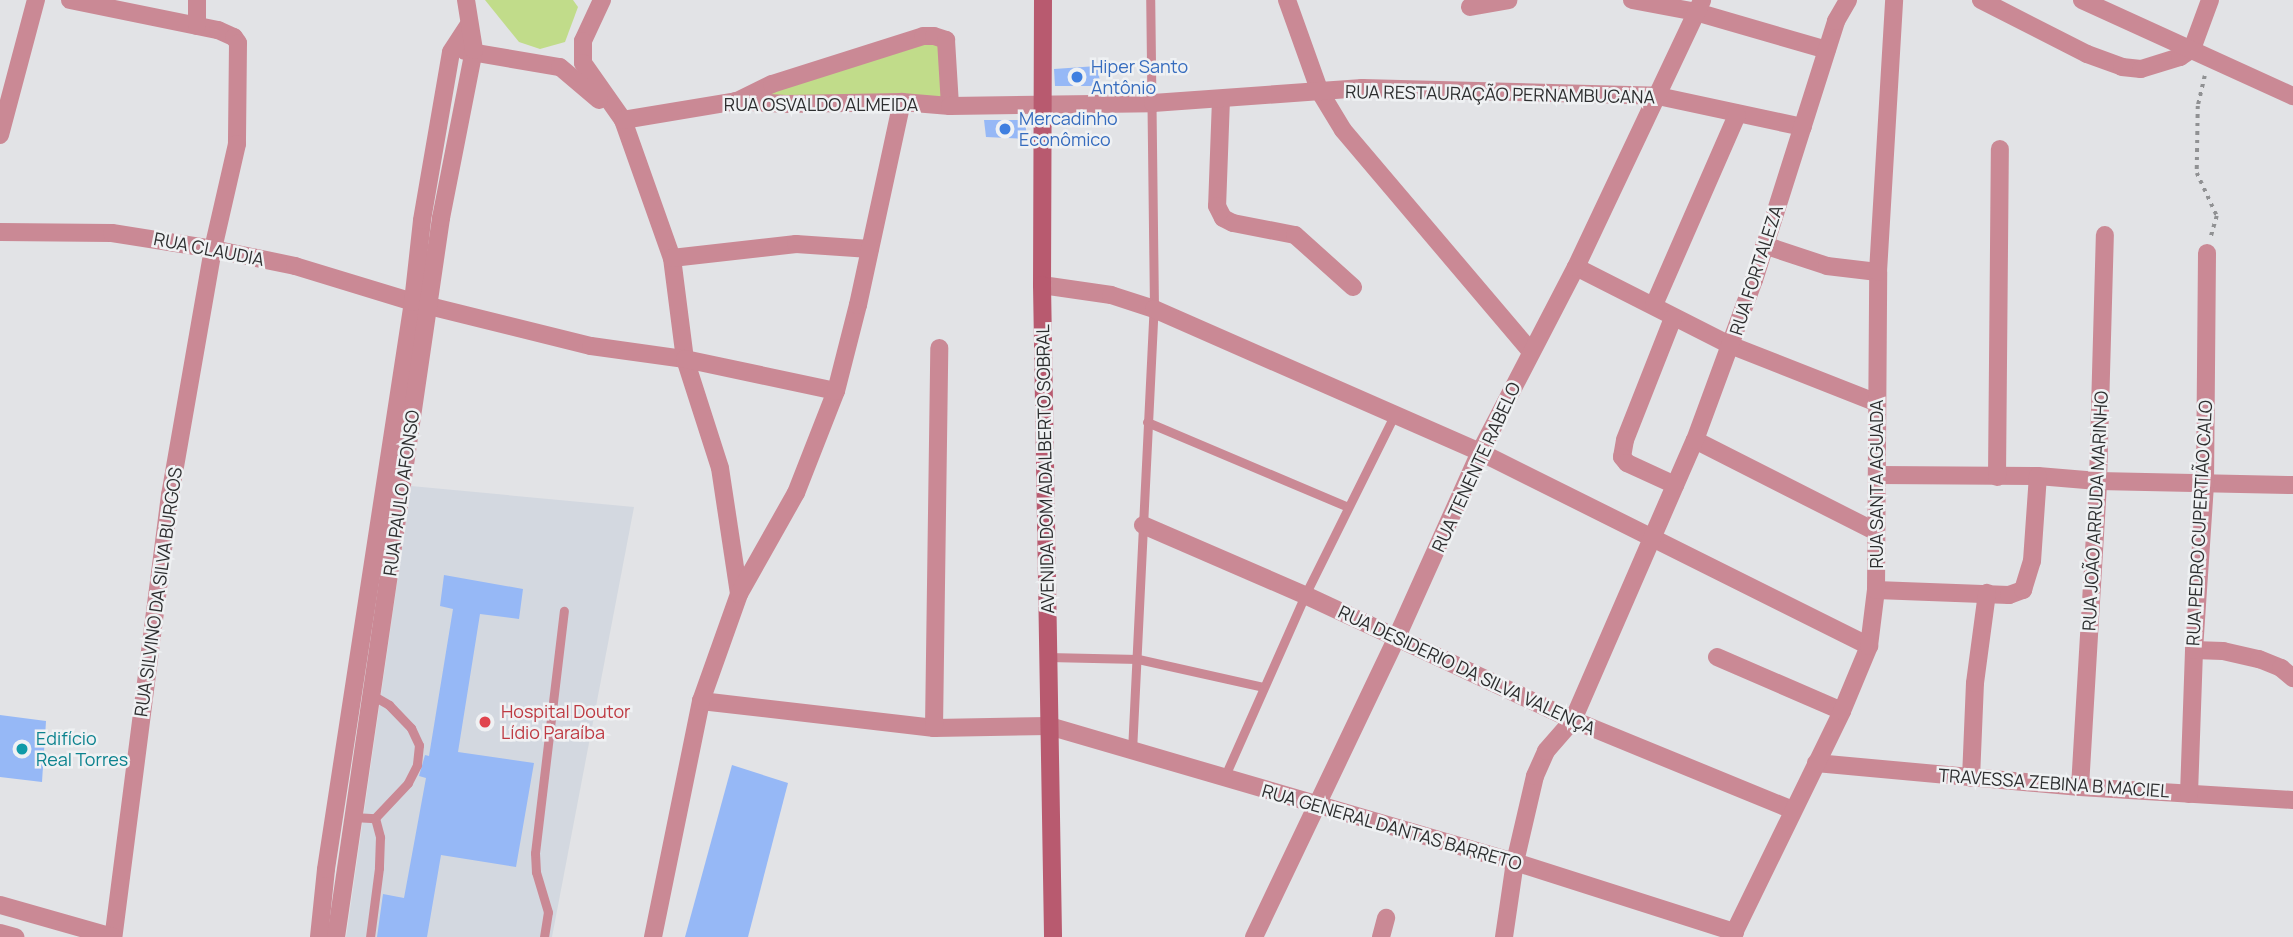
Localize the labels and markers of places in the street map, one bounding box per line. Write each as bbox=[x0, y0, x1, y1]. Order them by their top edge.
place label: Hiper Santo Antônio bbox=[1091, 56, 1188, 98]
marker: Hiper Santo Antônio bbox=[1069, 69, 1085, 85]
place label: Mercadinho Econômico bbox=[1019, 108, 1118, 150]
marker: Mercadinho Econômico bbox=[997, 121, 1013, 137]
place label: Hospital Doutor Lídio Paraíba bbox=[501, 701, 631, 744]
marker: Hospital Doutor Lídio Paraíba bbox=[475, 712, 495, 732]
place label: Edifício Real Torres bbox=[36, 728, 128, 770]
marker: Edifício Real Torres bbox=[14, 741, 30, 757]

